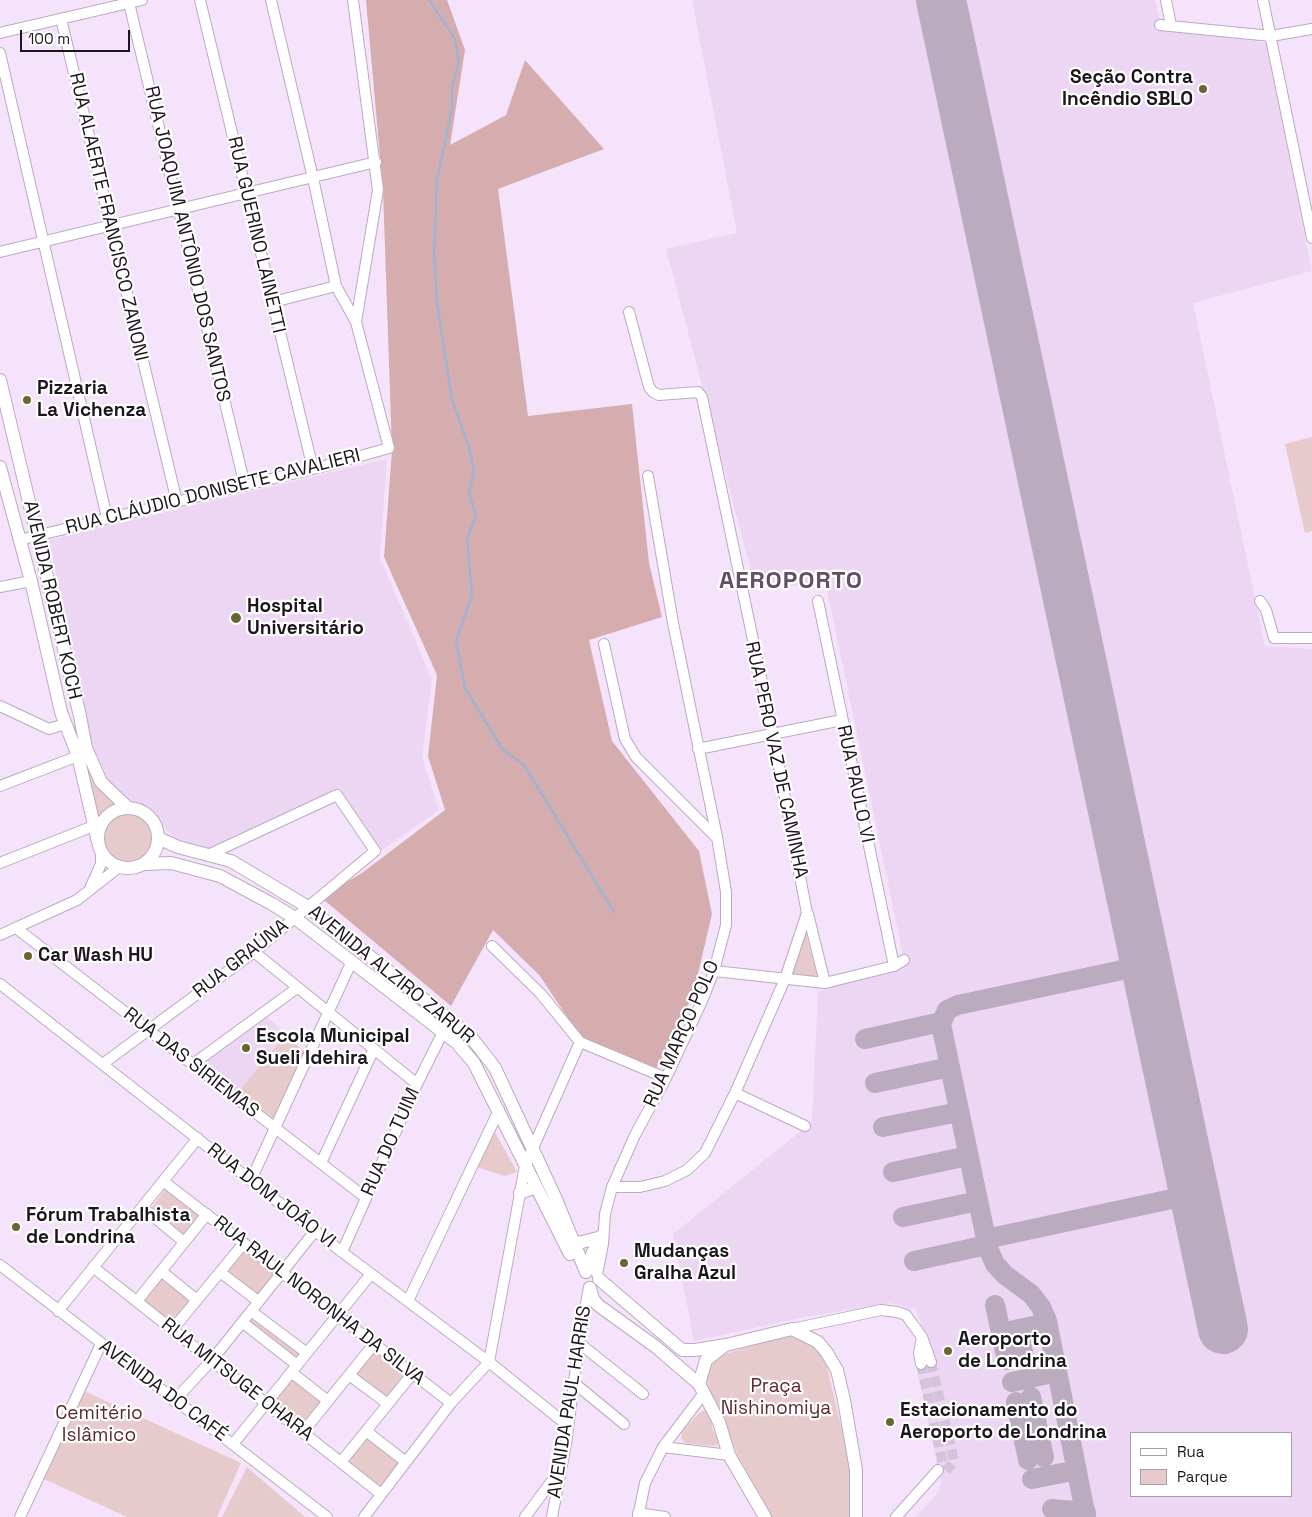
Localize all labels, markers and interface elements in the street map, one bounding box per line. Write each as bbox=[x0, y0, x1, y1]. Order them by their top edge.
scale bar bbox=[22, 20, 132, 52]
text: 100 m bbox=[28, 29, 70, 48]
place label: Seção Contra Incêndio SBLO bbox=[1062, 67, 1193, 111]
street label: RUA ALAERTE FRANCISCO ZANONI bbox=[64, 71, 152, 363]
marker: Seção Contra Incêndio SBLO bbox=[1197, 83, 1209, 95]
street label: RUA JOAQUIM ANTÔNIO DOS SANTOS bbox=[139, 84, 235, 404]
street label: RUA GUERINO LAINETTI bbox=[222, 134, 290, 336]
place label: Pizzaria La Vichenza bbox=[37, 378, 146, 422]
marker: Pizzaria La Vichenza bbox=[21, 394, 33, 406]
street label: RUA CLÁUDIO DONISETE CAVALIERI bbox=[63, 444, 363, 540]
street label: AVENIDA ROBERT KOCH bbox=[18, 498, 86, 702]
district label: AEROPORTO bbox=[718, 567, 864, 595]
place label: Hospital Universitário bbox=[247, 596, 364, 640]
marker: Hospital Universitário bbox=[229, 611, 243, 625]
street label: RUA PERO VAZ DE CAMINHA bbox=[740, 639, 812, 881]
street label: RUA PAULO VI bbox=[831, 723, 879, 845]
street label: AVENIDA ALZIRO ZARUR bbox=[303, 901, 479, 1049]
street label: RUA GRAÚNA bbox=[189, 915, 293, 1003]
place label: Car Wash HU bbox=[38, 945, 153, 967]
marker: Car Wash HU bbox=[22, 950, 34, 962]
street label: RUA MARÇO POLO bbox=[639, 957, 725, 1111]
street label: RUA DAS SIRIEMAS bbox=[119, 1003, 263, 1123]
place label: Escola Municipal Sueli Idehira bbox=[256, 1026, 410, 1070]
marker: Escola Municipal Sueli Idehira bbox=[240, 1042, 252, 1054]
street label: RUA DO TUIM bbox=[357, 1084, 425, 1200]
street label: RUA DOM JOÃO VI bbox=[202, 1139, 340, 1253]
place label: Fórum Trabalhista de Londrina bbox=[26, 1205, 190, 1249]
street label: RUA RAUL NORONHA DA SILVA bbox=[209, 1211, 429, 1391]
marker: Fórum Trabalhista de Londrina bbox=[10, 1221, 22, 1233]
place label: Mudanças Gralha Azul bbox=[634, 1241, 736, 1285]
marker: Mudanças Gralha Azul bbox=[618, 1257, 630, 1269]
street label: AVENIDA PAUL HARRIS bbox=[544, 1304, 596, 1500]
street label: RUA MITSUGE OHARA bbox=[156, 1314, 318, 1446]
place label: Aeroporto de Londrina bbox=[958, 1329, 1067, 1373]
street label: AVENIDA DO CAFÉ bbox=[94, 1335, 232, 1447]
marker: Aeroporto de Londrina bbox=[942, 1345, 954, 1357]
park label: Praça Nishinomiya bbox=[721, 1376, 831, 1420]
place label: Estacionamento do Aeroporto de Londrina bbox=[900, 1400, 1107, 1444]
park label: Cemitério Islâmico bbox=[55, 1403, 143, 1447]
marker: Estacionamento do Aeroporto de Londrina bbox=[884, 1416, 896, 1428]
legend bbox=[1130, 1432, 1292, 1497]
text: Rua bbox=[1177, 1442, 1204, 1461]
text: Parque bbox=[1177, 1467, 1228, 1486]

